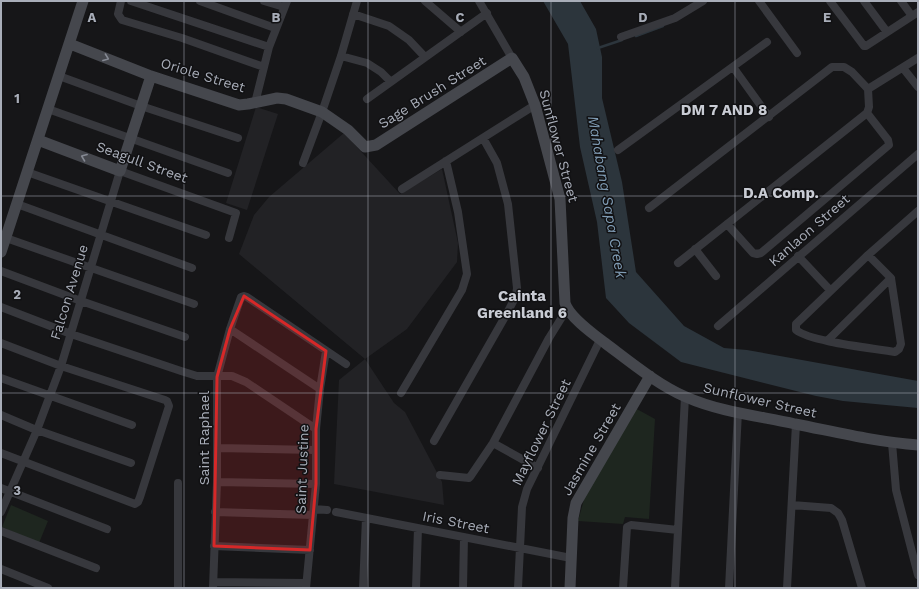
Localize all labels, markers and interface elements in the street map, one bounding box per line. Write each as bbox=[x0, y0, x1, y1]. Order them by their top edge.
text: A bbox=[88, 10, 97, 25]
text: B bbox=[272, 10, 281, 25]
text: C bbox=[456, 10, 465, 25]
text: D bbox=[638, 10, 648, 25]
text: E bbox=[823, 10, 831, 25]
street label: Sage Brush Street bbox=[375, 52, 489, 132]
one-way arrow bbox=[103, 54, 110, 62]
street label: Oriole Street bbox=[159, 55, 247, 95]
street label: Sunflower Street bbox=[536, 88, 582, 204]
text: 1 bbox=[14, 91, 20, 106]
district label: DM 7 AND 8 bbox=[681, 101, 767, 119]
water label: Mahabang Sapa Creek bbox=[584, 114, 630, 281]
street label: Seagull Street bbox=[94, 138, 190, 186]
one-way arrow bbox=[80, 153, 87, 162]
district label: D.A Comp. bbox=[743, 184, 819, 202]
street label: Kanlaon Street bbox=[765, 190, 853, 269]
street label: Falcon Avenue bbox=[47, 242, 91, 342]
text: 2 bbox=[13, 287, 21, 302]
district label: Cainta Greenland 6 bbox=[477, 287, 567, 322]
street label: Mayflower Street bbox=[508, 376, 574, 488]
street label: Sunflower Street bbox=[702, 379, 818, 421]
street label: Saint Raphael bbox=[196, 390, 212, 485]
street label: Jasmine Street bbox=[558, 400, 624, 498]
street label: Saint Justine bbox=[292, 424, 312, 514]
text: 3 bbox=[13, 483, 21, 498]
street label: Iris Street bbox=[421, 508, 491, 536]

